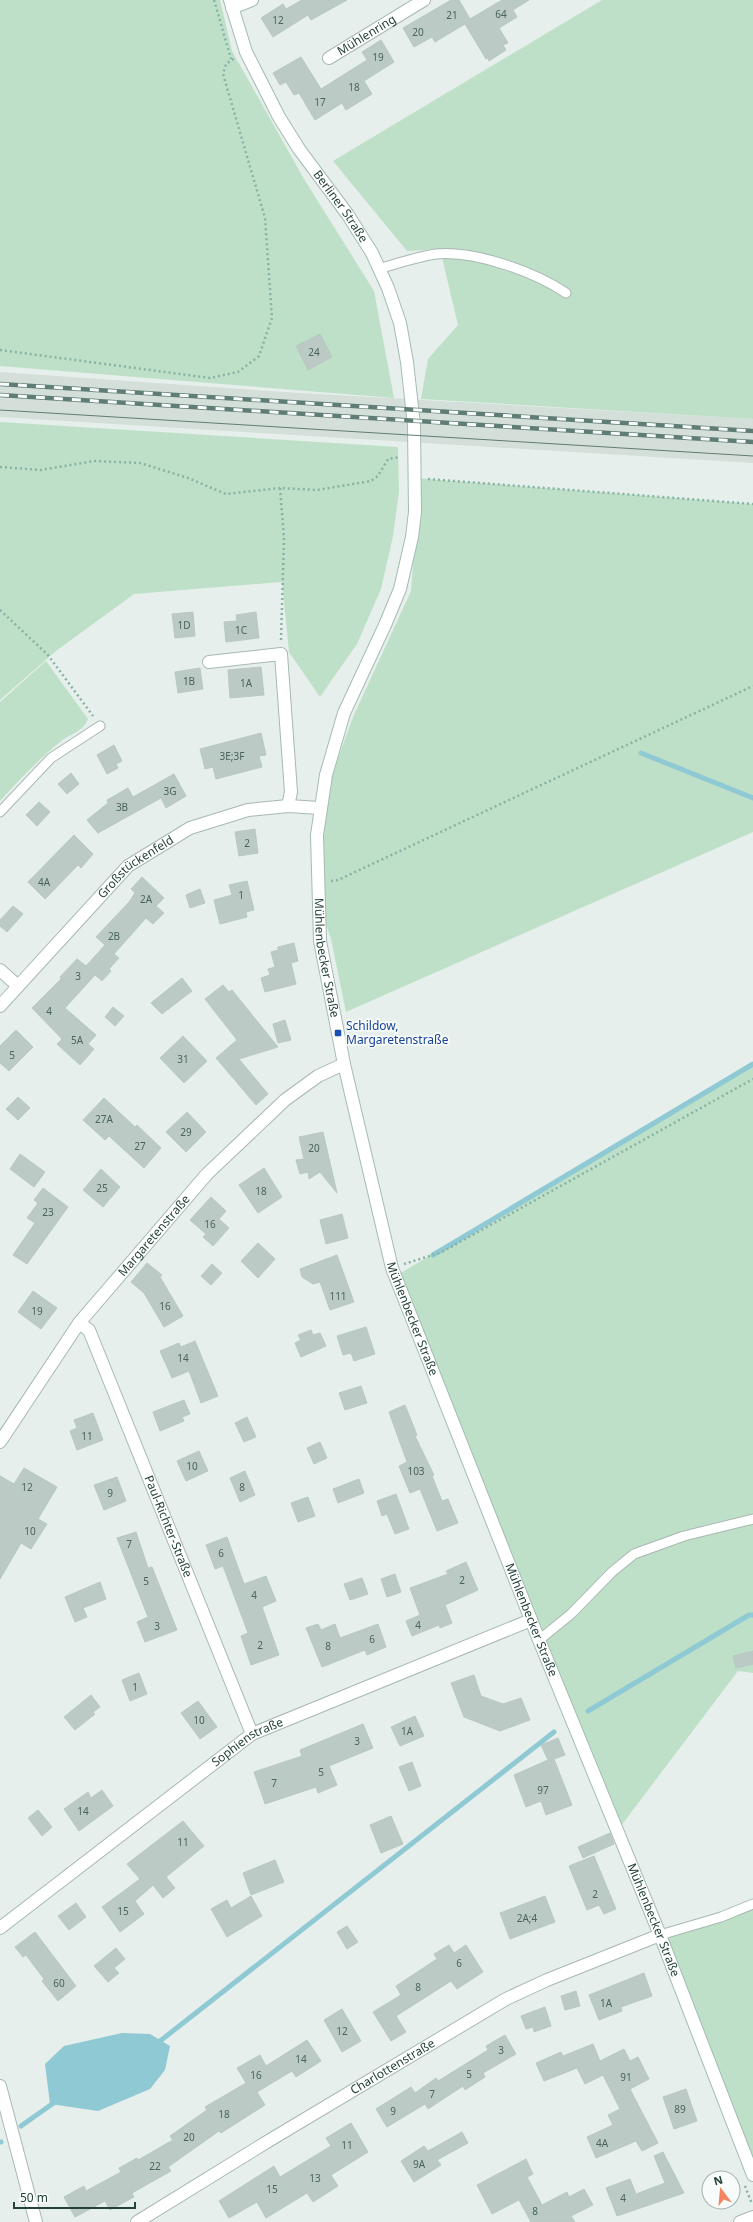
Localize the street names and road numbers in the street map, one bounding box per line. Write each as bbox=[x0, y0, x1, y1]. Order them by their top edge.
street label: Mühlenring bbox=[334, 10, 399, 59]
street label: Berliner Straße bbox=[310, 167, 372, 246]
street label: Großstückenfeld bbox=[93, 831, 177, 902]
street label: Mühlenbecker Straße bbox=[311, 898, 344, 1019]
street label: Margaretenstraße bbox=[114, 1191, 194, 1280]
street label: Mühlenbecker Straße bbox=[383, 1260, 443, 1378]
street label: Paul-Richter-Straße bbox=[140, 1473, 197, 1580]
street label: Mühlenbecker Straße bbox=[501, 1560, 562, 1679]
street label: Sophienstraße bbox=[208, 1713, 286, 1770]
street label: Mühlenbecker Straße bbox=[623, 1860, 684, 1979]
street label: Charlottenstraße bbox=[347, 2034, 438, 2098]

